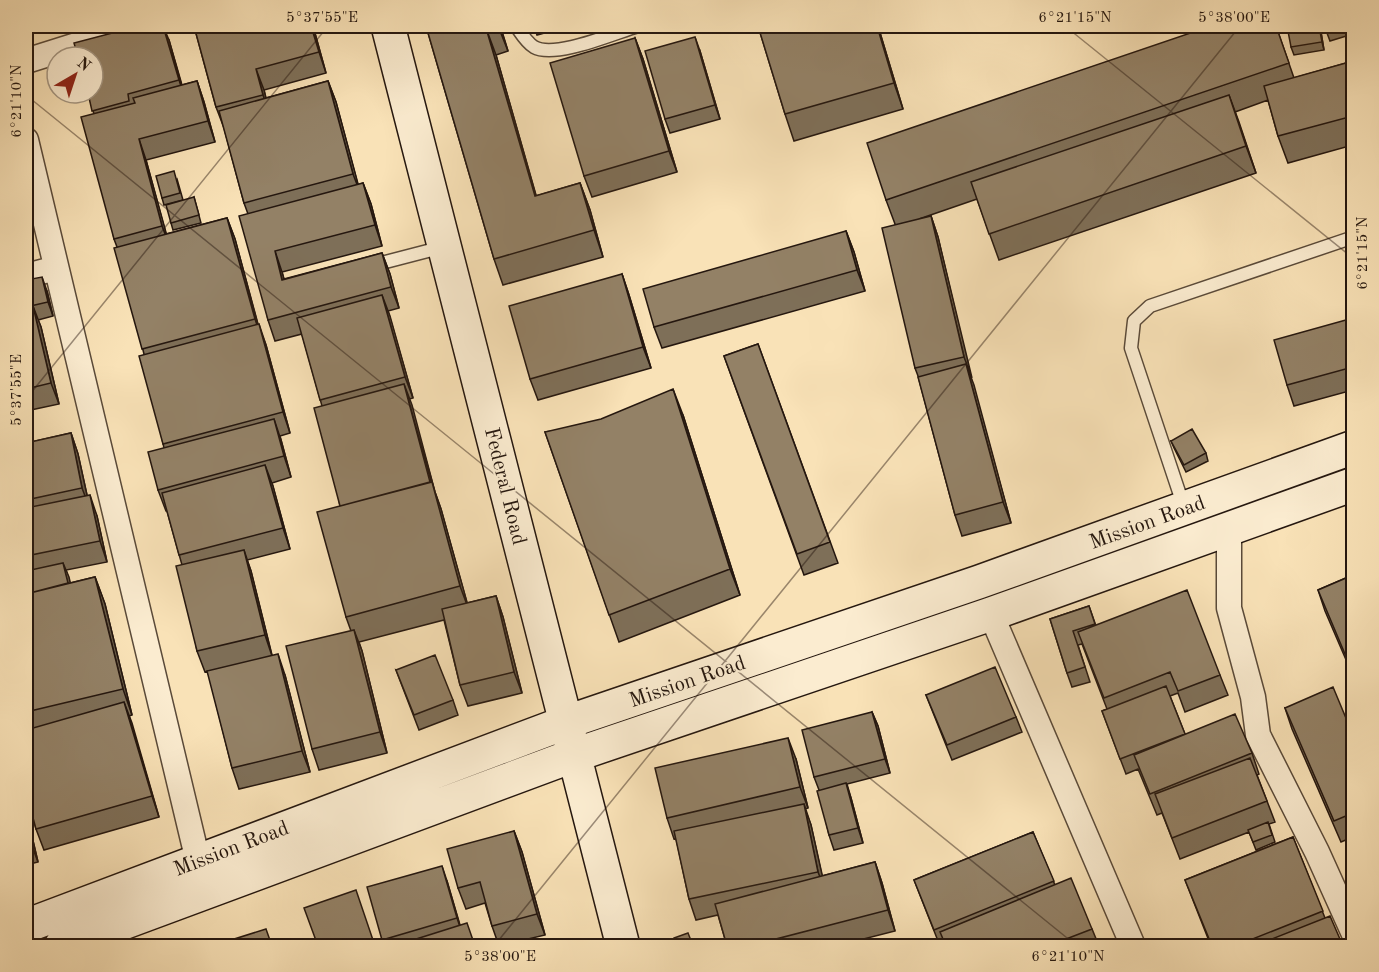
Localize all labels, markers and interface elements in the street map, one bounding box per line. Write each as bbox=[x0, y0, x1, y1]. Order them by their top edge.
text: 5°37'55"E bbox=[286, 11, 358, 26]
text: 6°21'15"N bbox=[1038, 11, 1112, 26]
text: 5°38'00"E bbox=[1198, 11, 1270, 26]
north arrow bbox=[45, 45, 105, 105]
text: N bbox=[73, 55, 94, 75]
text: 6°21'10"N bbox=[10, 64, 25, 138]
text: 6°21'15"N bbox=[1356, 216, 1371, 290]
text: 5°37'55"E bbox=[10, 354, 25, 426]
street label: Federal Road bbox=[480, 425, 529, 547]
street label: Mission Road bbox=[1087, 493, 1208, 554]
street label: Mission Road bbox=[627, 653, 748, 712]
street label: Mission Road bbox=[171, 818, 292, 881]
text: 5°38'00"E bbox=[464, 950, 536, 965]
text: 6°21'10"N bbox=[1031, 950, 1105, 965]

